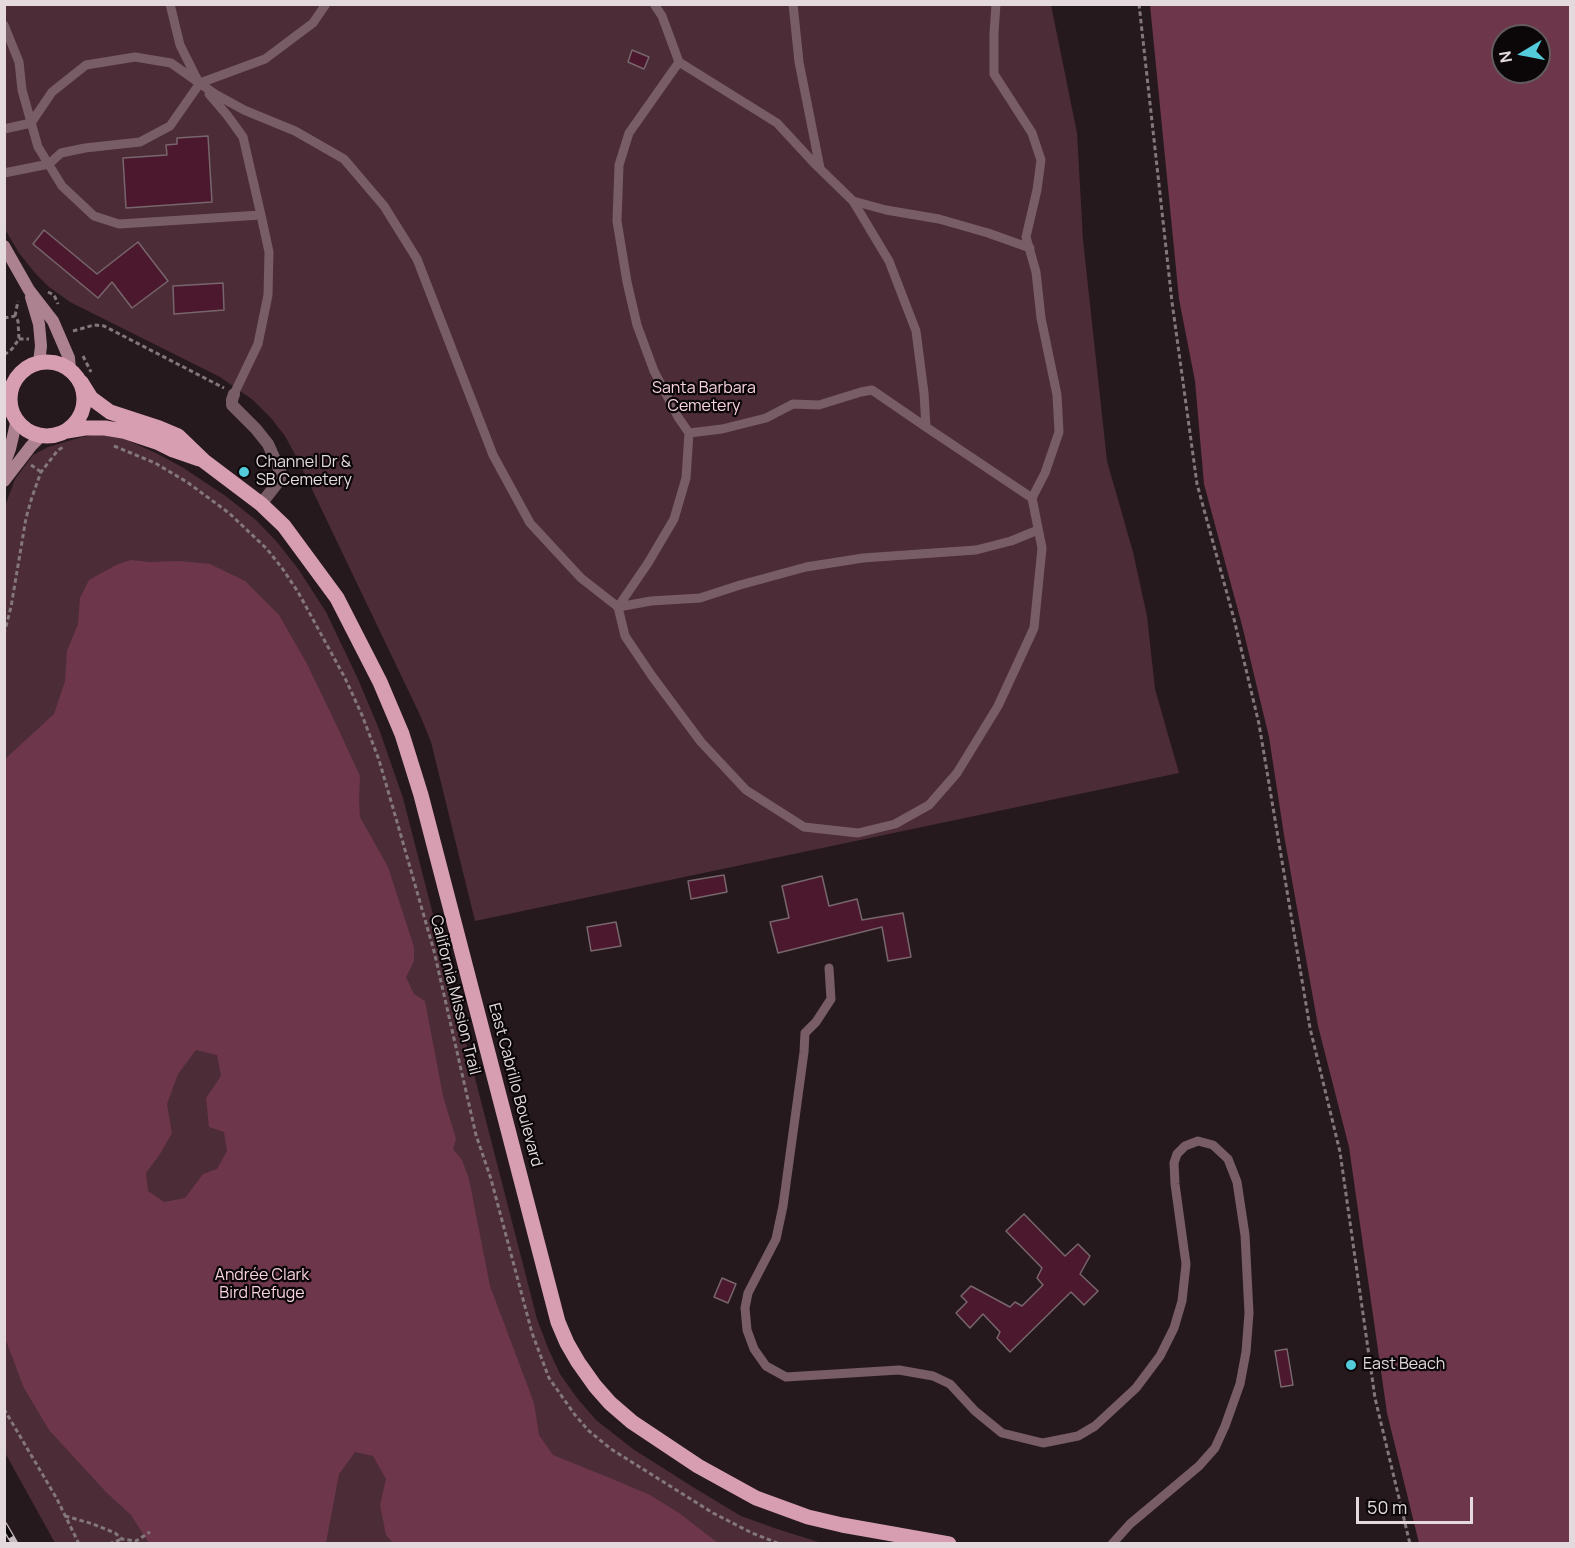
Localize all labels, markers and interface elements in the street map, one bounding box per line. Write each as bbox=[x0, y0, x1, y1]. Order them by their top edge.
north arrow bbox=[1491, 24, 1551, 84]
text: N bbox=[1493, 49, 1517, 64]
park label: Santa Barbara Cemetery bbox=[652, 379, 756, 417]
place label: Channel Dr & SB Cemetery bbox=[256, 453, 352, 491]
marker: Channel Dr & SB Cemetery bbox=[237, 465, 251, 479]
street label: California Mission Trail bbox=[426, 913, 484, 1077]
street label: East Cabrillo Boulevard bbox=[484, 1001, 546, 1169]
park label: Andrée Clark Bird Refuge bbox=[215, 1266, 309, 1304]
place label: East Beach bbox=[1363, 1355, 1445, 1375]
marker: East Beach bbox=[1344, 1358, 1358, 1372]
scale bar bbox=[1359, 1485, 1476, 1523]
text: 50 m bbox=[1367, 1495, 1407, 1519]

